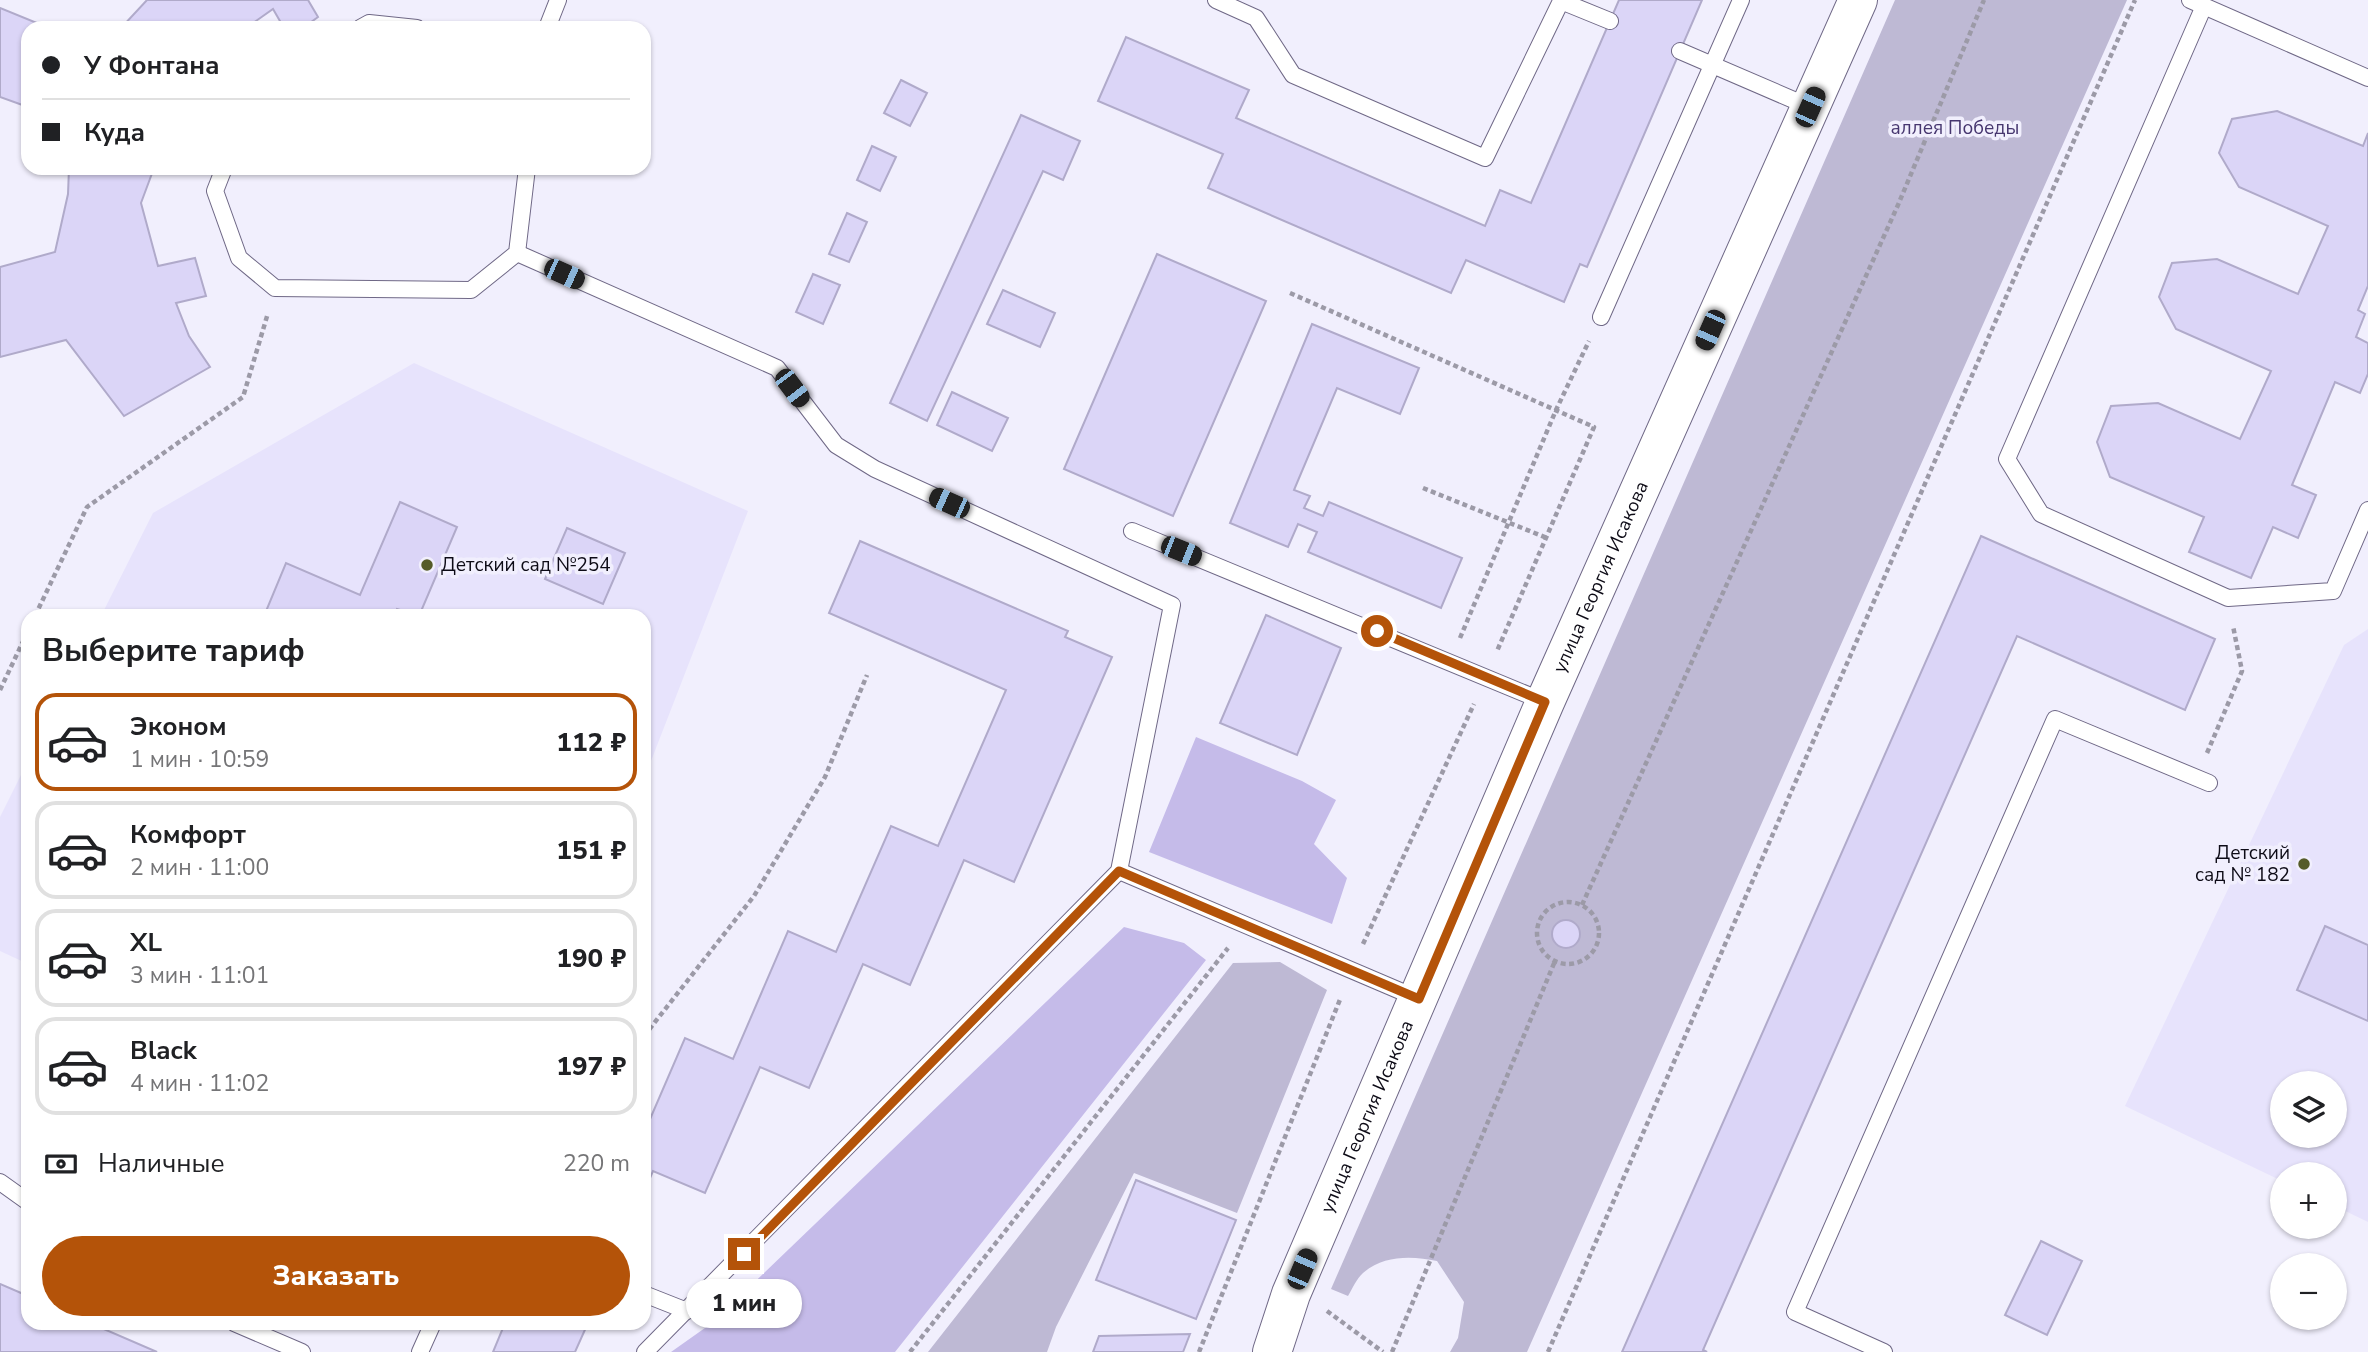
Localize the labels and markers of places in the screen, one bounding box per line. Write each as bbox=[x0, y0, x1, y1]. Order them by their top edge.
place label: Детский сад №254 bbox=[441, 552, 611, 578]
marker: Детский сад №254 bbox=[419, 557, 435, 573]
place label: Детский сад № 182 bbox=[2195, 840, 2290, 888]
marker: Детский сад № 182 bbox=[2296, 856, 2312, 872]

